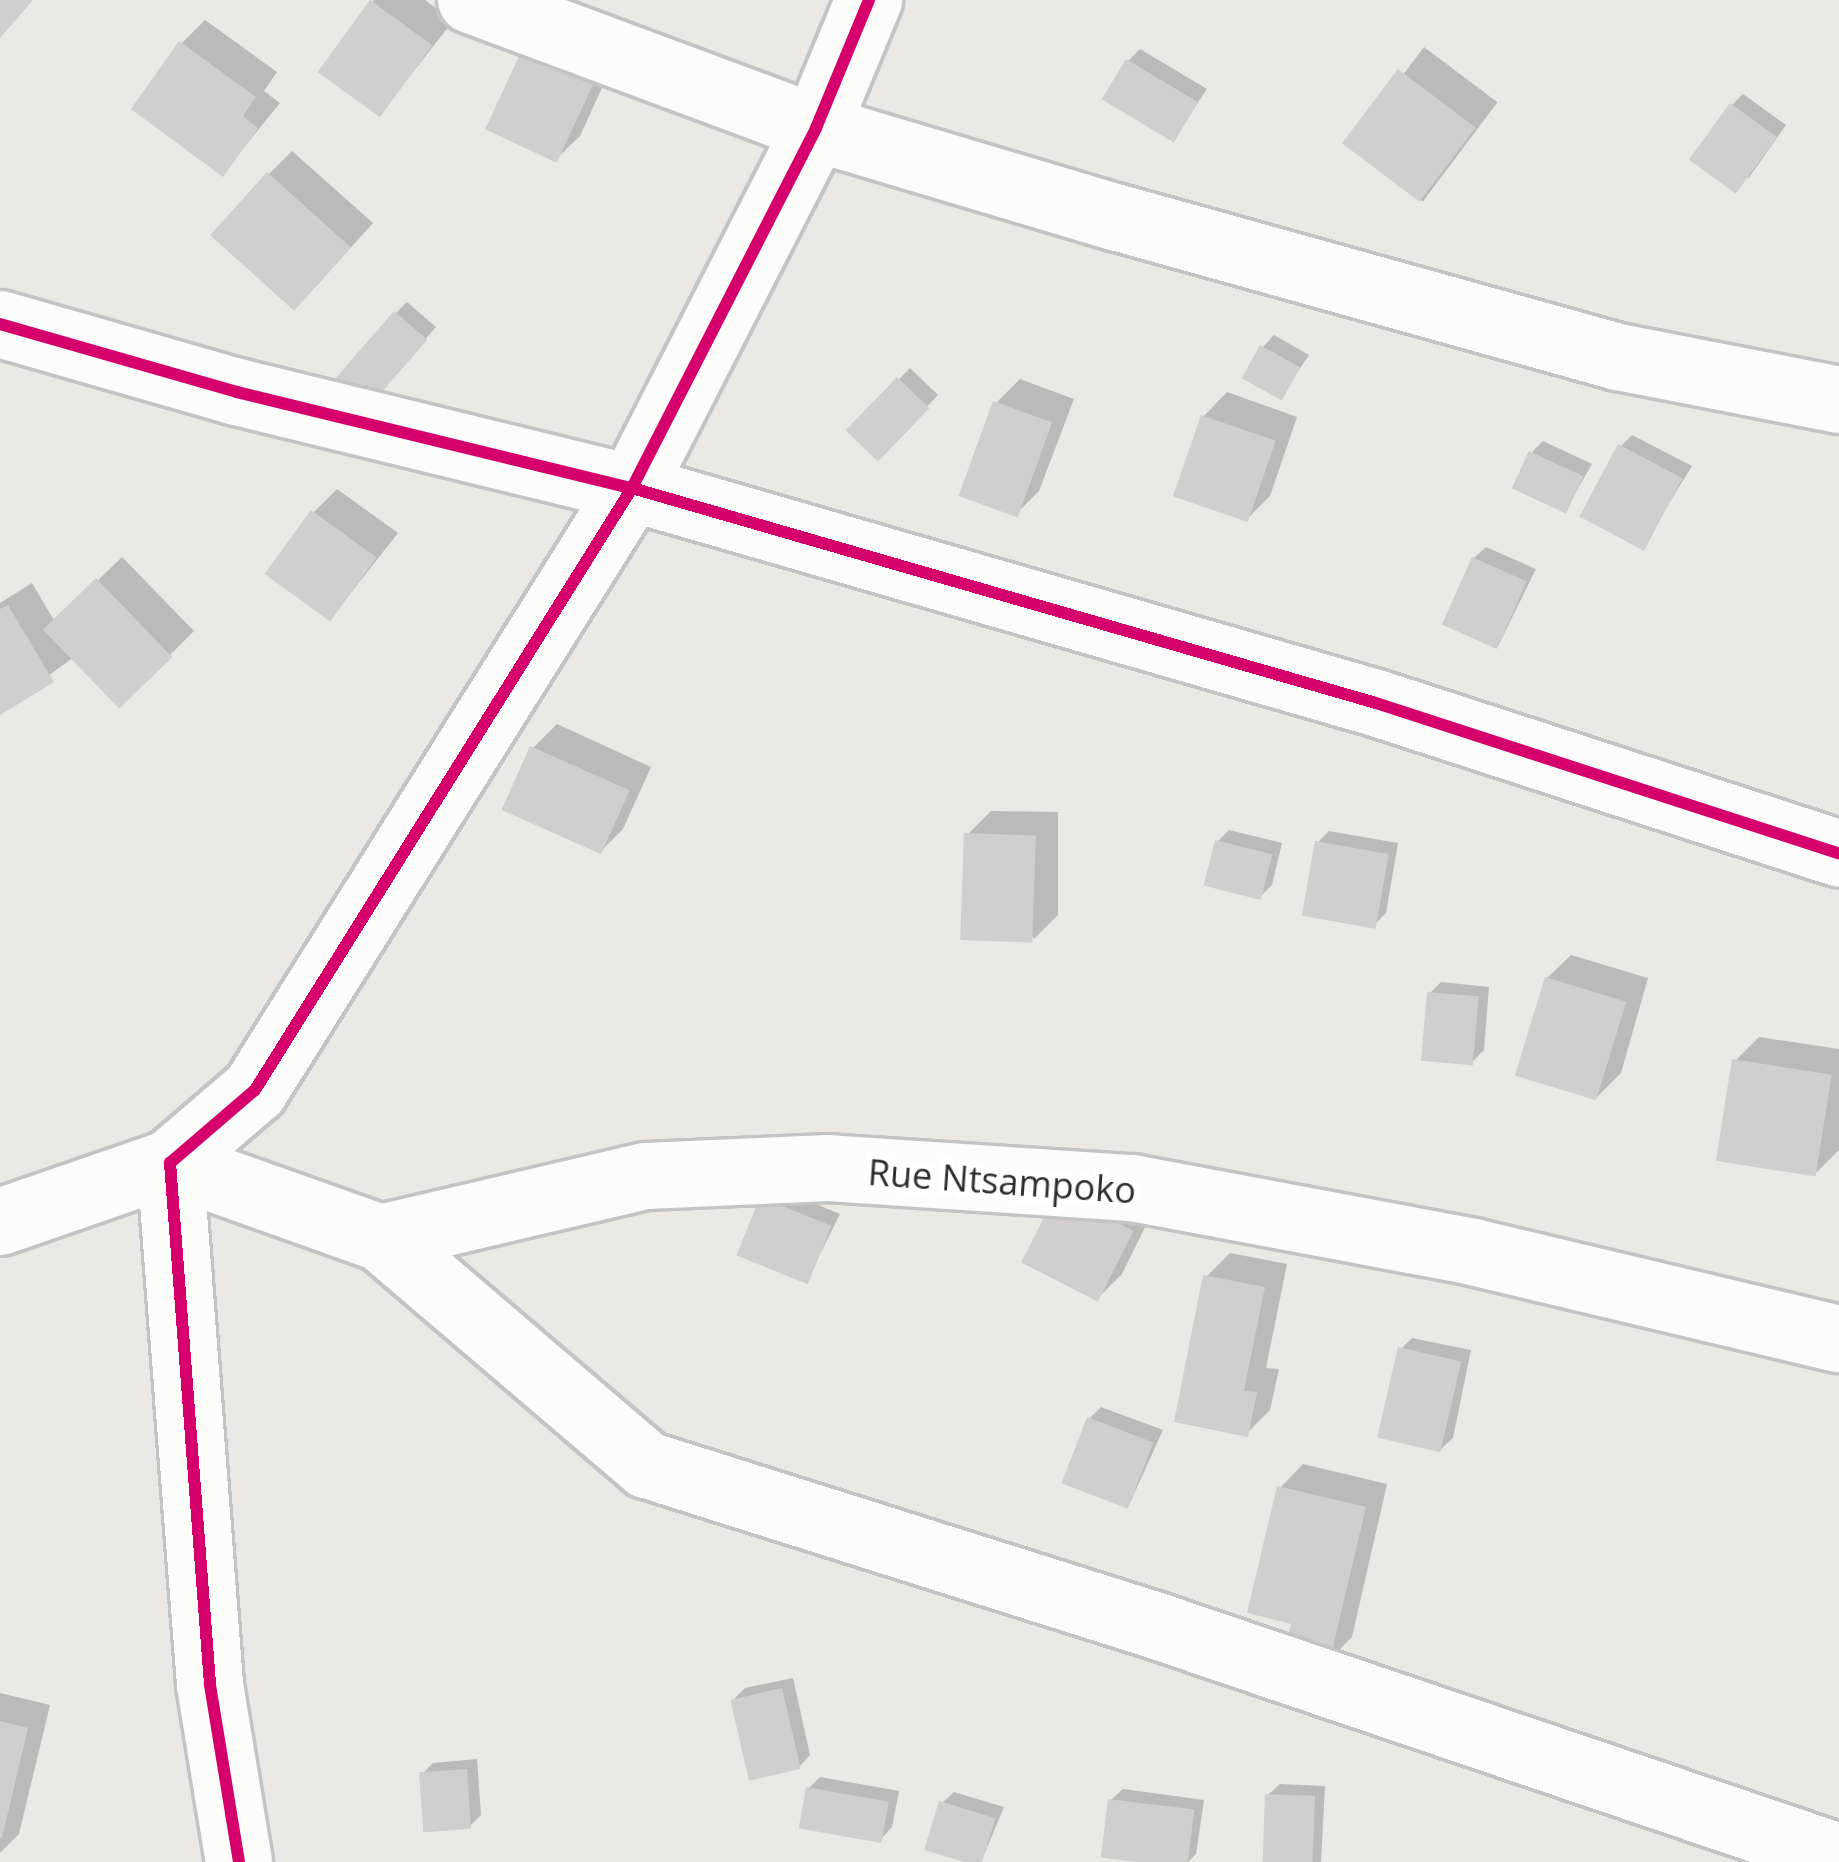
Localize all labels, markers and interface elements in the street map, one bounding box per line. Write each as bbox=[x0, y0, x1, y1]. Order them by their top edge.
street label: Rue Ntsampoko bbox=[867, 1150, 1137, 1212]

